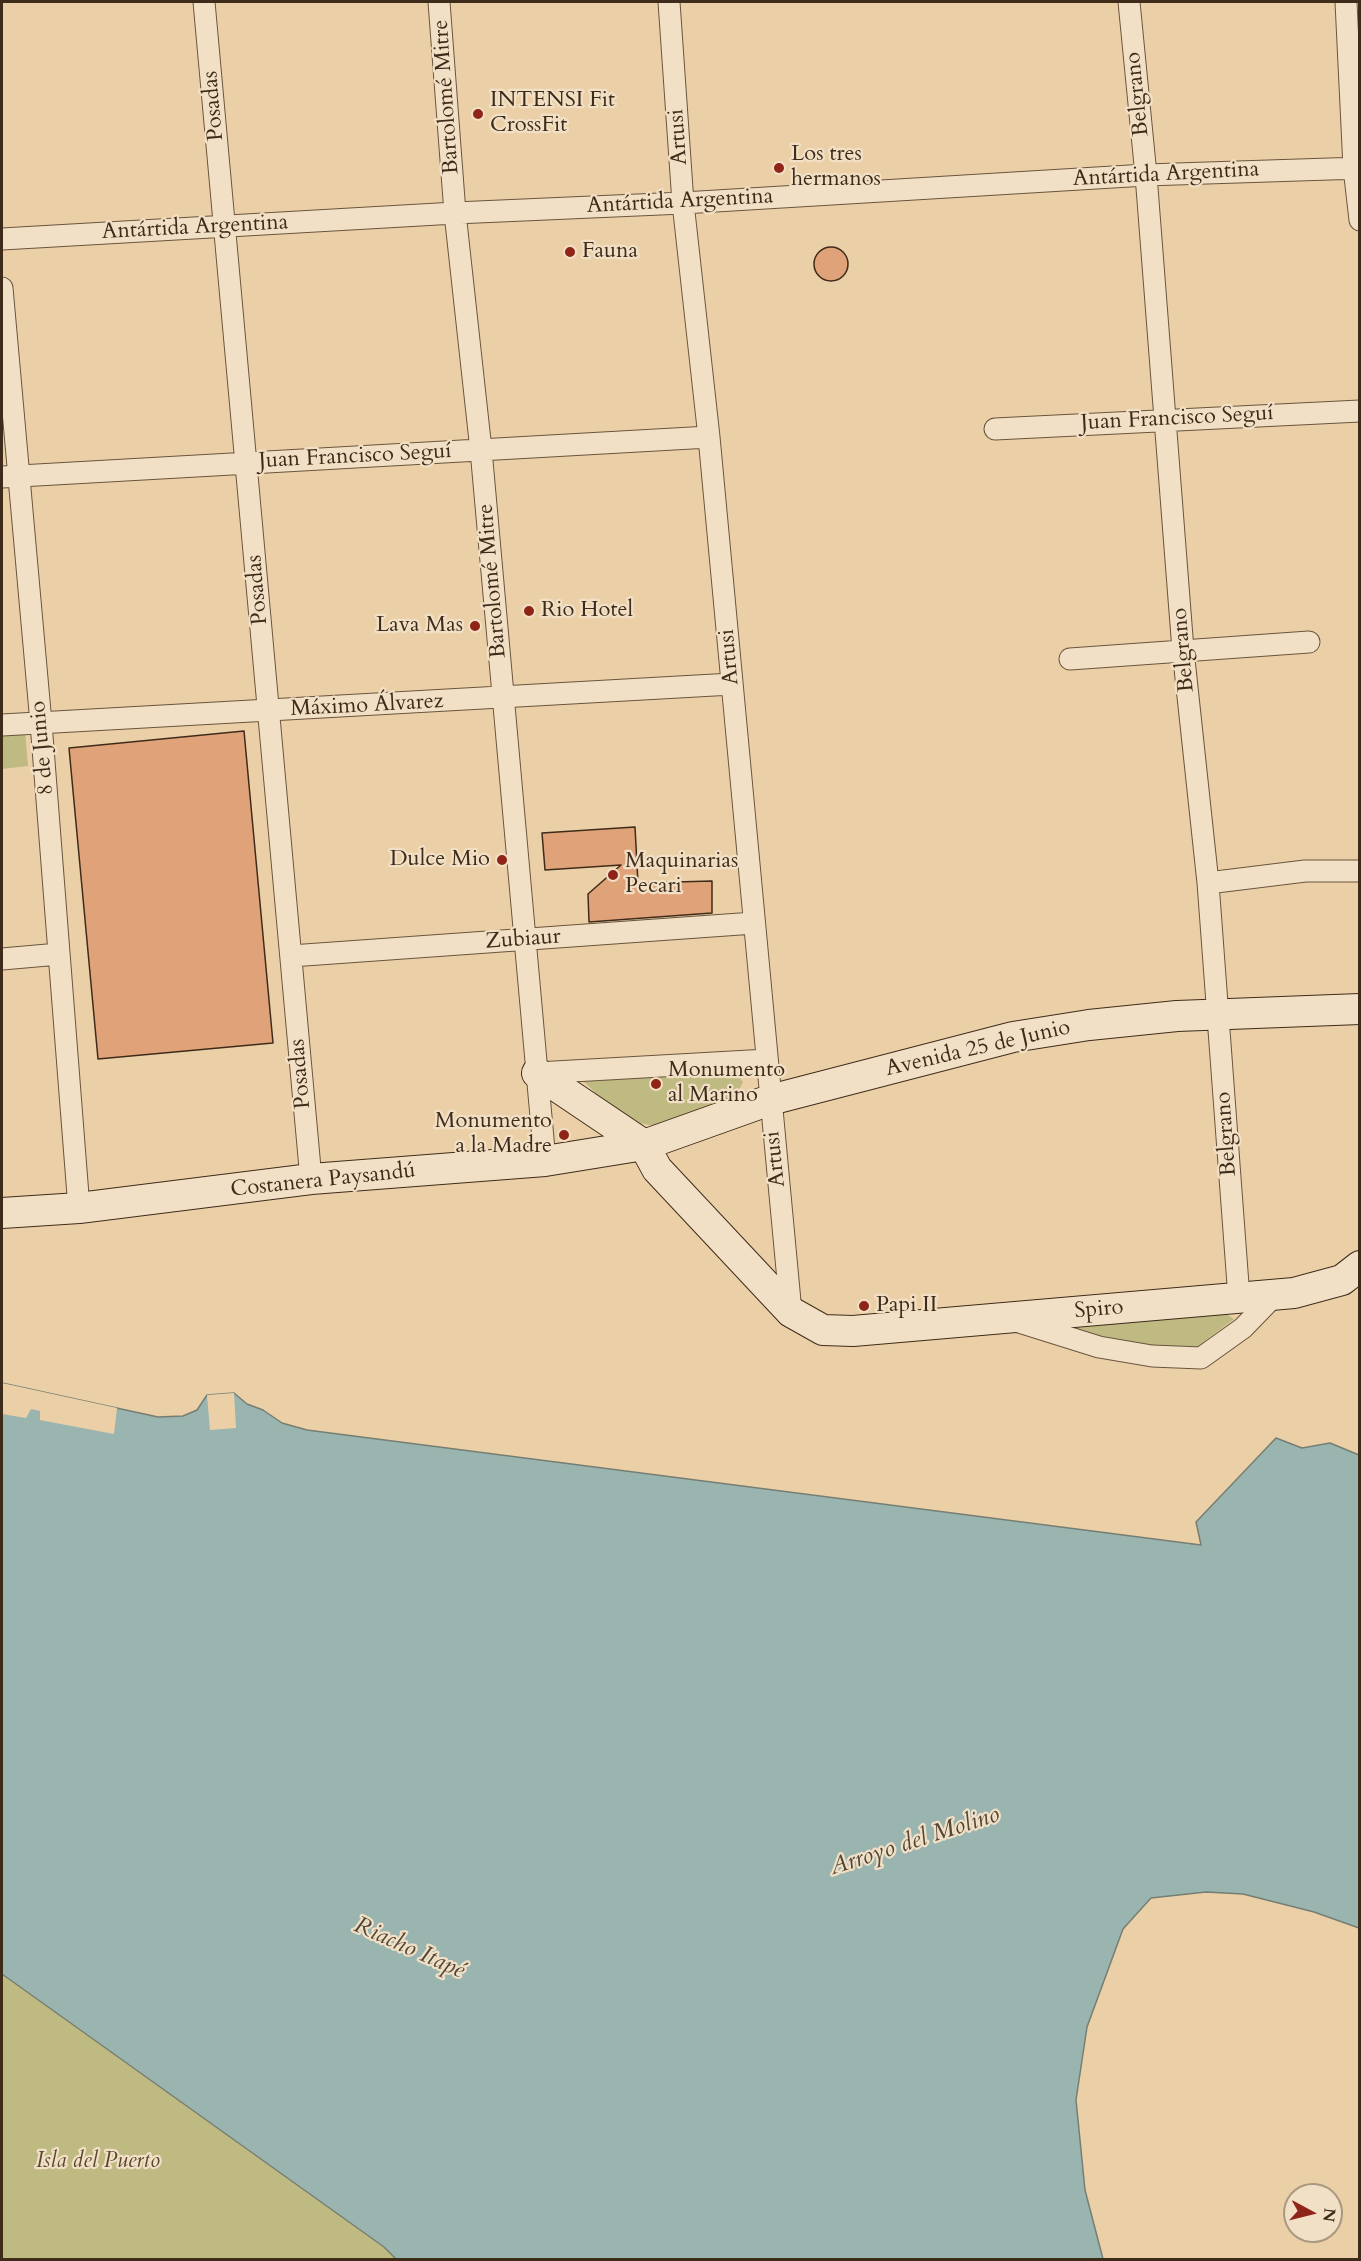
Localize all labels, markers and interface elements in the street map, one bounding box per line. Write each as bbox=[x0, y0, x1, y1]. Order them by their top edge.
street label: Bartolomé Mitre bbox=[428, 19, 466, 175]
street label: Belgrano bbox=[1120, 50, 1156, 138]
street label: Posadas bbox=[198, 70, 230, 142]
place label: INTENSI Fit CrossFit bbox=[490, 88, 615, 140]
marker: INTENSI Fit CrossFit bbox=[471, 107, 485, 121]
street label: Artusi bbox=[664, 108, 694, 166]
place label: Los tres hermanos bbox=[791, 142, 881, 194]
street label: Antártida Argentina bbox=[1072, 157, 1260, 193]
marker: Los tres hermanos bbox=[772, 161, 786, 175]
street label: Antártida Argentina bbox=[586, 184, 774, 220]
street label: Antártida Argentina bbox=[101, 210, 289, 246]
place label: Fauna bbox=[582, 239, 638, 265]
marker: Fauna bbox=[563, 245, 577, 259]
street label: Juan Francisco Seguí bbox=[1080, 401, 1274, 437]
street label: Juan Francisco Seguí bbox=[258, 439, 452, 475]
street label: Bartolomé Mitre bbox=[473, 503, 513, 659]
street label: Posadas bbox=[242, 554, 274, 626]
place label: Rio Hotel bbox=[541, 598, 633, 624]
marker: Rio Hotel bbox=[522, 604, 536, 618]
street label: Belgrano bbox=[1167, 607, 1201, 693]
place label: Lava Mas bbox=[376, 613, 463, 639]
marker: Lava Mas bbox=[468, 619, 482, 633]
street label: Artusi bbox=[714, 628, 746, 686]
street label: Máximo Álvarez bbox=[290, 689, 444, 723]
street label: 8 de Junio bbox=[26, 700, 60, 796]
place label: Dulce Mio bbox=[390, 847, 490, 873]
place label: Maquinarias Pecari bbox=[625, 849, 738, 900]
marker: Dulce Mio bbox=[495, 853, 509, 867]
marker: Maquinarias Pecari bbox=[606, 868, 620, 882]
street label: Zubiaur bbox=[484, 924, 562, 956]
street label: Avenida 25 de Junio bbox=[883, 1015, 1073, 1083]
street label: Posadas bbox=[285, 1038, 317, 1110]
place label: Monumento al Marino bbox=[668, 1058, 785, 1110]
marker: Monumento al Marino bbox=[649, 1077, 663, 1091]
street label: Belgrano bbox=[1211, 1091, 1243, 1177]
place label: Monumento a la Madre bbox=[435, 1109, 552, 1160]
marker: Monumento a la Madre bbox=[557, 1128, 571, 1142]
street label: Artusi bbox=[760, 1130, 792, 1188]
street label: Costanera Paysandú bbox=[229, 1158, 417, 1204]
place label: Papi II bbox=[876, 1293, 937, 1319]
street label: Spiro bbox=[1074, 1295, 1124, 1325]
marker: Papi II bbox=[857, 1299, 871, 1313]
water label: Arroyo del Molino bbox=[826, 1801, 1004, 1883]
water label: Riacho Itapé bbox=[349, 1912, 469, 1986]
park label: Isla del Puerto bbox=[36, 2149, 160, 2175]
north arrow bbox=[1283, 2183, 1343, 2243]
text: N bbox=[1317, 2207, 1341, 2223]

